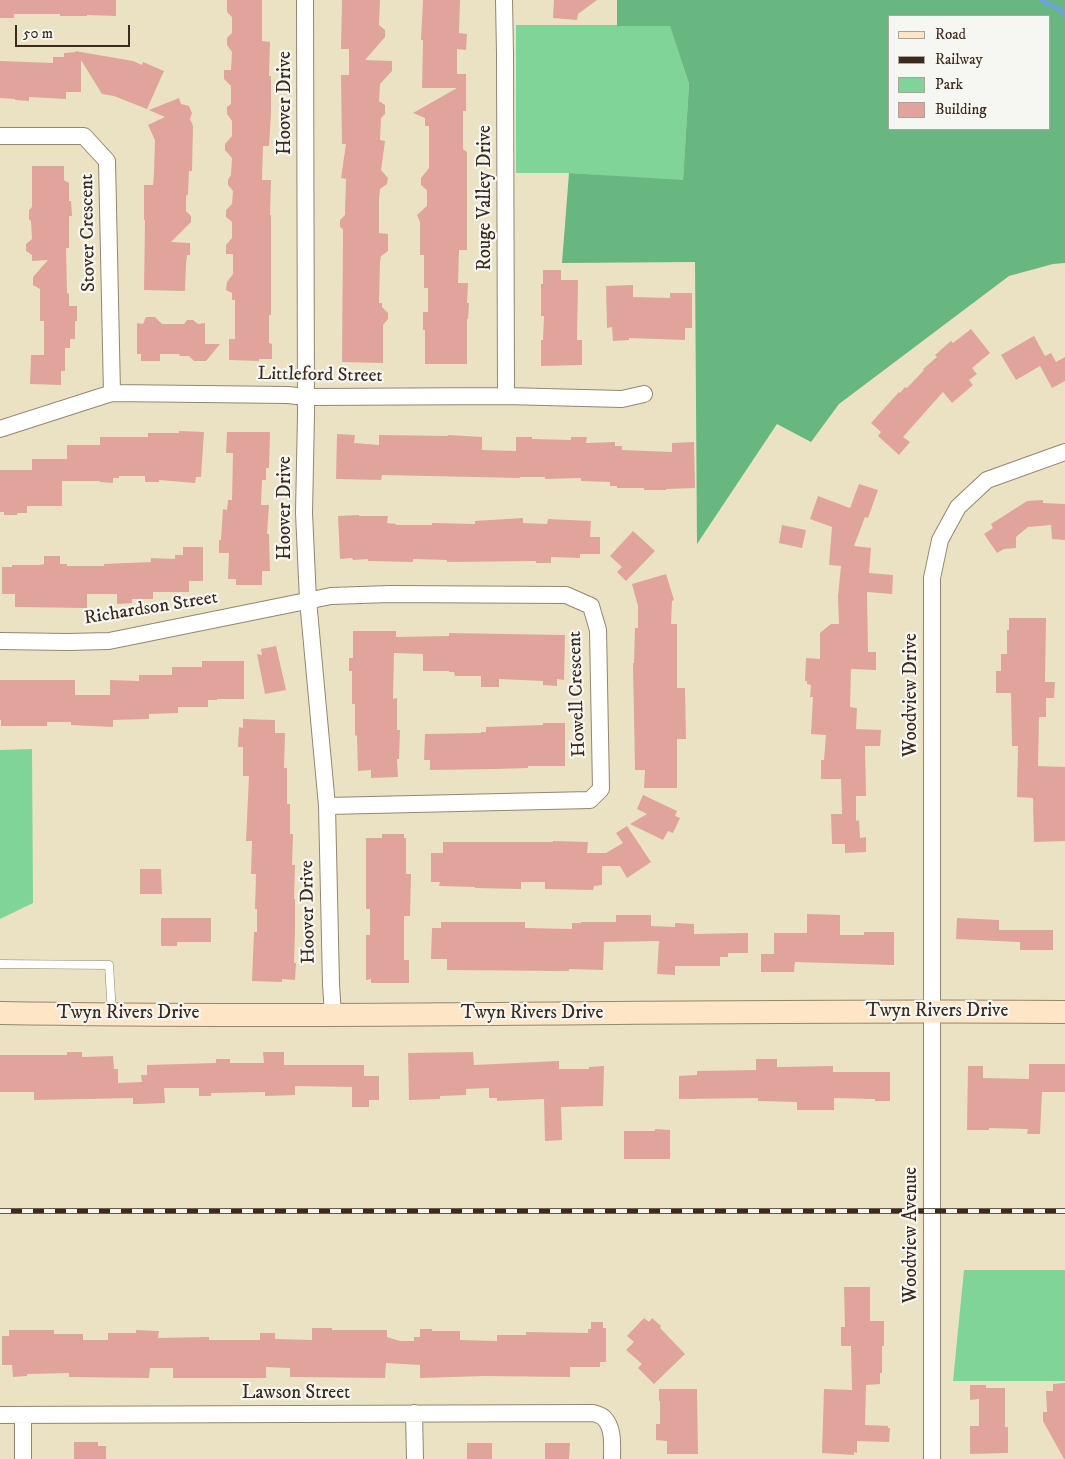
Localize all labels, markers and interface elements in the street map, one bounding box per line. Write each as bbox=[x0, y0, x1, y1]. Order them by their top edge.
scale bar bbox=[18, 15, 132, 47]
legend bbox=[888, 15, 1050, 130]
text: 50 m bbox=[23, 24, 53, 43]
text: Road bbox=[935, 25, 966, 44]
text: Railway bbox=[935, 50, 983, 69]
street label: Hoover Drive bbox=[275, 51, 297, 155]
text: Park bbox=[935, 75, 963, 94]
text: Building bbox=[935, 100, 987, 119]
street label: Rouge Valley Drive bbox=[475, 125, 497, 271]
street label: Stover Crescent bbox=[77, 174, 101, 292]
street label: Littleford Street bbox=[257, 364, 383, 388]
street label: Hoover Drive bbox=[275, 456, 297, 560]
street label: Richardson Street bbox=[83, 587, 219, 631]
street label: Howell Crescent bbox=[564, 631, 592, 757]
street label: Woodview Drive bbox=[901, 633, 923, 757]
street label: Hoover Drive bbox=[297, 860, 321, 964]
street label: Twyn Rivers Drive bbox=[866, 1001, 1008, 1023]
street label: Twyn Rivers Drive bbox=[57, 1003, 199, 1025]
street label: Twyn Rivers Drive bbox=[461, 1003, 603, 1025]
street label: Woodview Avenue bbox=[901, 1167, 923, 1303]
street label: Lawson Street bbox=[242, 1383, 350, 1405]

